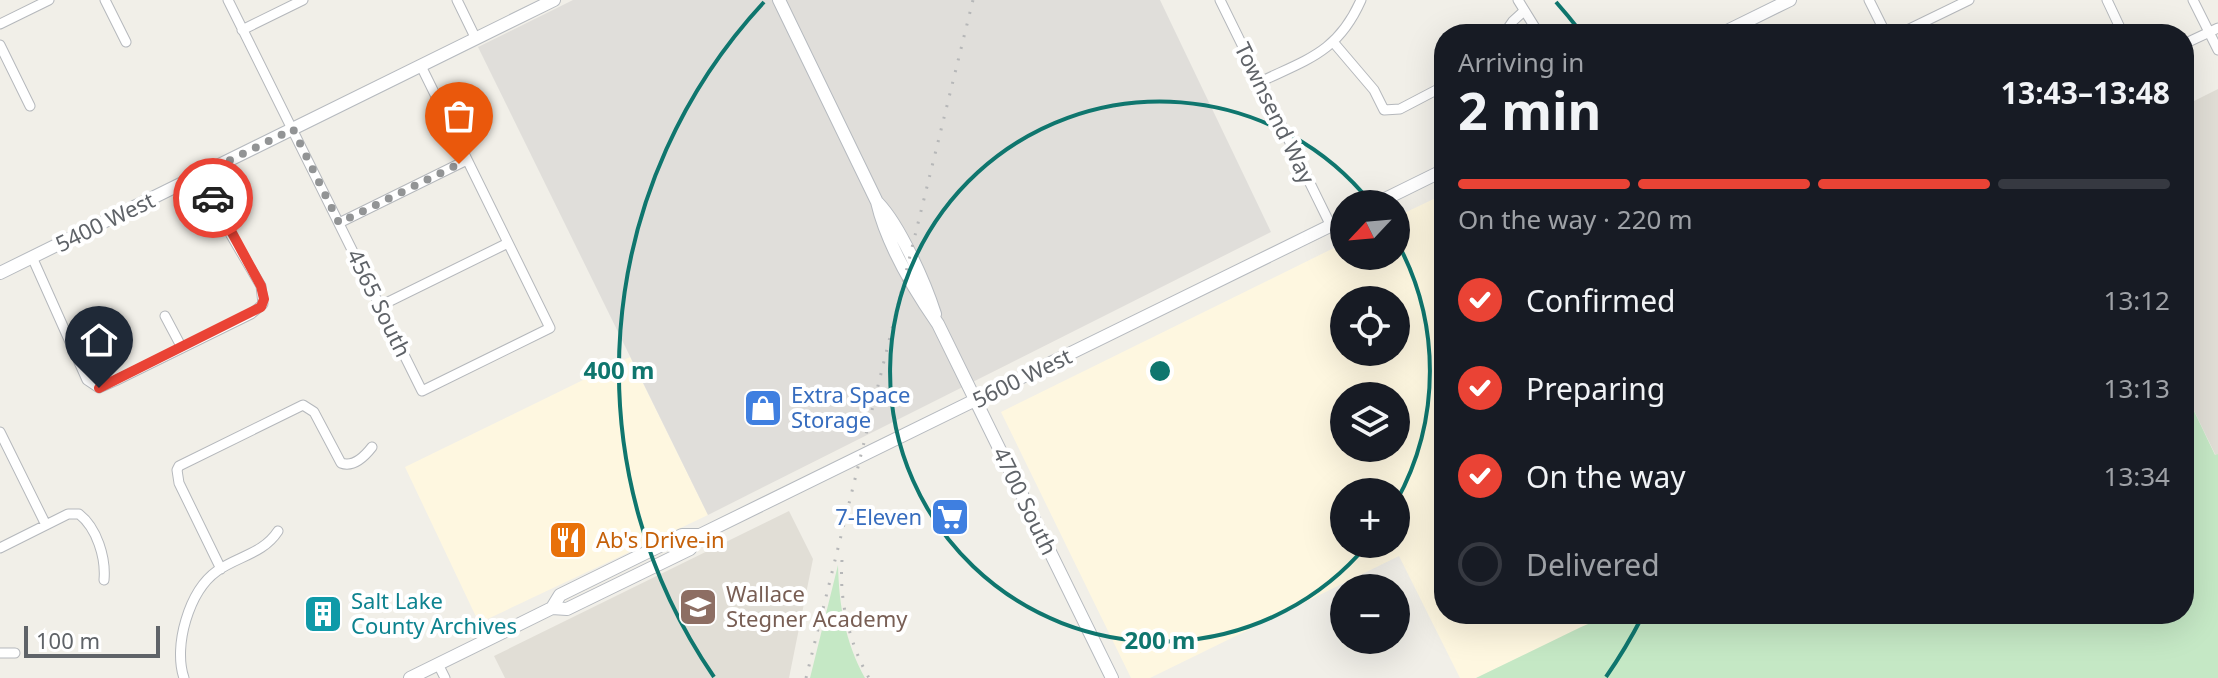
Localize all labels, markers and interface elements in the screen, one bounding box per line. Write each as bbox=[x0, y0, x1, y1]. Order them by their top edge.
street label: Townsend Way bbox=[1229, 37, 1323, 189]
text: Arriving in bbox=[1458, 44, 1584, 80]
text: 13:43–13:48 bbox=[2001, 72, 2170, 113]
text: 2 min bbox=[1458, 74, 1601, 145]
pin bbox=[425, 82, 493, 164]
icon: bag bbox=[437, 94, 481, 138]
courier bbox=[173, 158, 253, 238]
icon: car bbox=[191, 176, 235, 220]
street label: 5400 West bbox=[50, 184, 159, 258]
north arrow bbox=[1330, 190, 1410, 270]
map controls bbox=[1330, 190, 1410, 654]
text: On the way · 220 m bbox=[1458, 201, 1692, 237]
street label: 4565 South bbox=[341, 244, 419, 362]
icon: check bbox=[1458, 278, 1502, 322]
text: Confirmed bbox=[1526, 280, 1676, 321]
text: 13:12 bbox=[2104, 282, 2170, 318]
button: locate bbox=[1330, 286, 1410, 366]
pin bbox=[65, 306, 133, 388]
icon: home bbox=[77, 318, 121, 362]
street label: 5600 West bbox=[967, 340, 1076, 414]
text: 400 m bbox=[584, 353, 654, 386]
centre of rings bbox=[1146, 357, 1174, 385]
icon: check bbox=[1458, 366, 1502, 410]
text: Preparing bbox=[1526, 368, 1665, 409]
text: 13:13 bbox=[2104, 370, 2170, 406]
place label: Extra Space Storage bbox=[791, 379, 910, 434]
button: layers bbox=[1330, 382, 1410, 462]
shop icon: Extra Space Storage bbox=[742, 387, 784, 429]
street label: 4700 South bbox=[987, 442, 1065, 560]
icon: check bbox=[1458, 454, 1502, 498]
text: On the way bbox=[1526, 456, 1686, 497]
text: 13:34 bbox=[2104, 458, 2170, 494]
button: + bbox=[1330, 478, 1410, 558]
supermarket icon: 7-Eleven bbox=[929, 496, 971, 538]
place label: 7-Eleven bbox=[835, 501, 922, 531]
restaurant icon: Ab's Drive-in bbox=[547, 519, 589, 561]
place label: Ab's Drive-in bbox=[596, 524, 725, 554]
text: Delivered bbox=[1526, 544, 1660, 585]
button: − bbox=[1330, 574, 1410, 654]
place label: Wallace Stegner Academy bbox=[726, 578, 908, 633]
place label: Salt Lake County Archives bbox=[351, 585, 517, 640]
school or university icon: Wallace Stegner Academy bbox=[677, 586, 719, 628]
building icon: Salt Lake County Archives bbox=[302, 593, 344, 635]
scale bar bbox=[24, 622, 160, 658]
text: 200 m bbox=[1125, 623, 1195, 656]
text: 100 m bbox=[36, 625, 100, 655]

